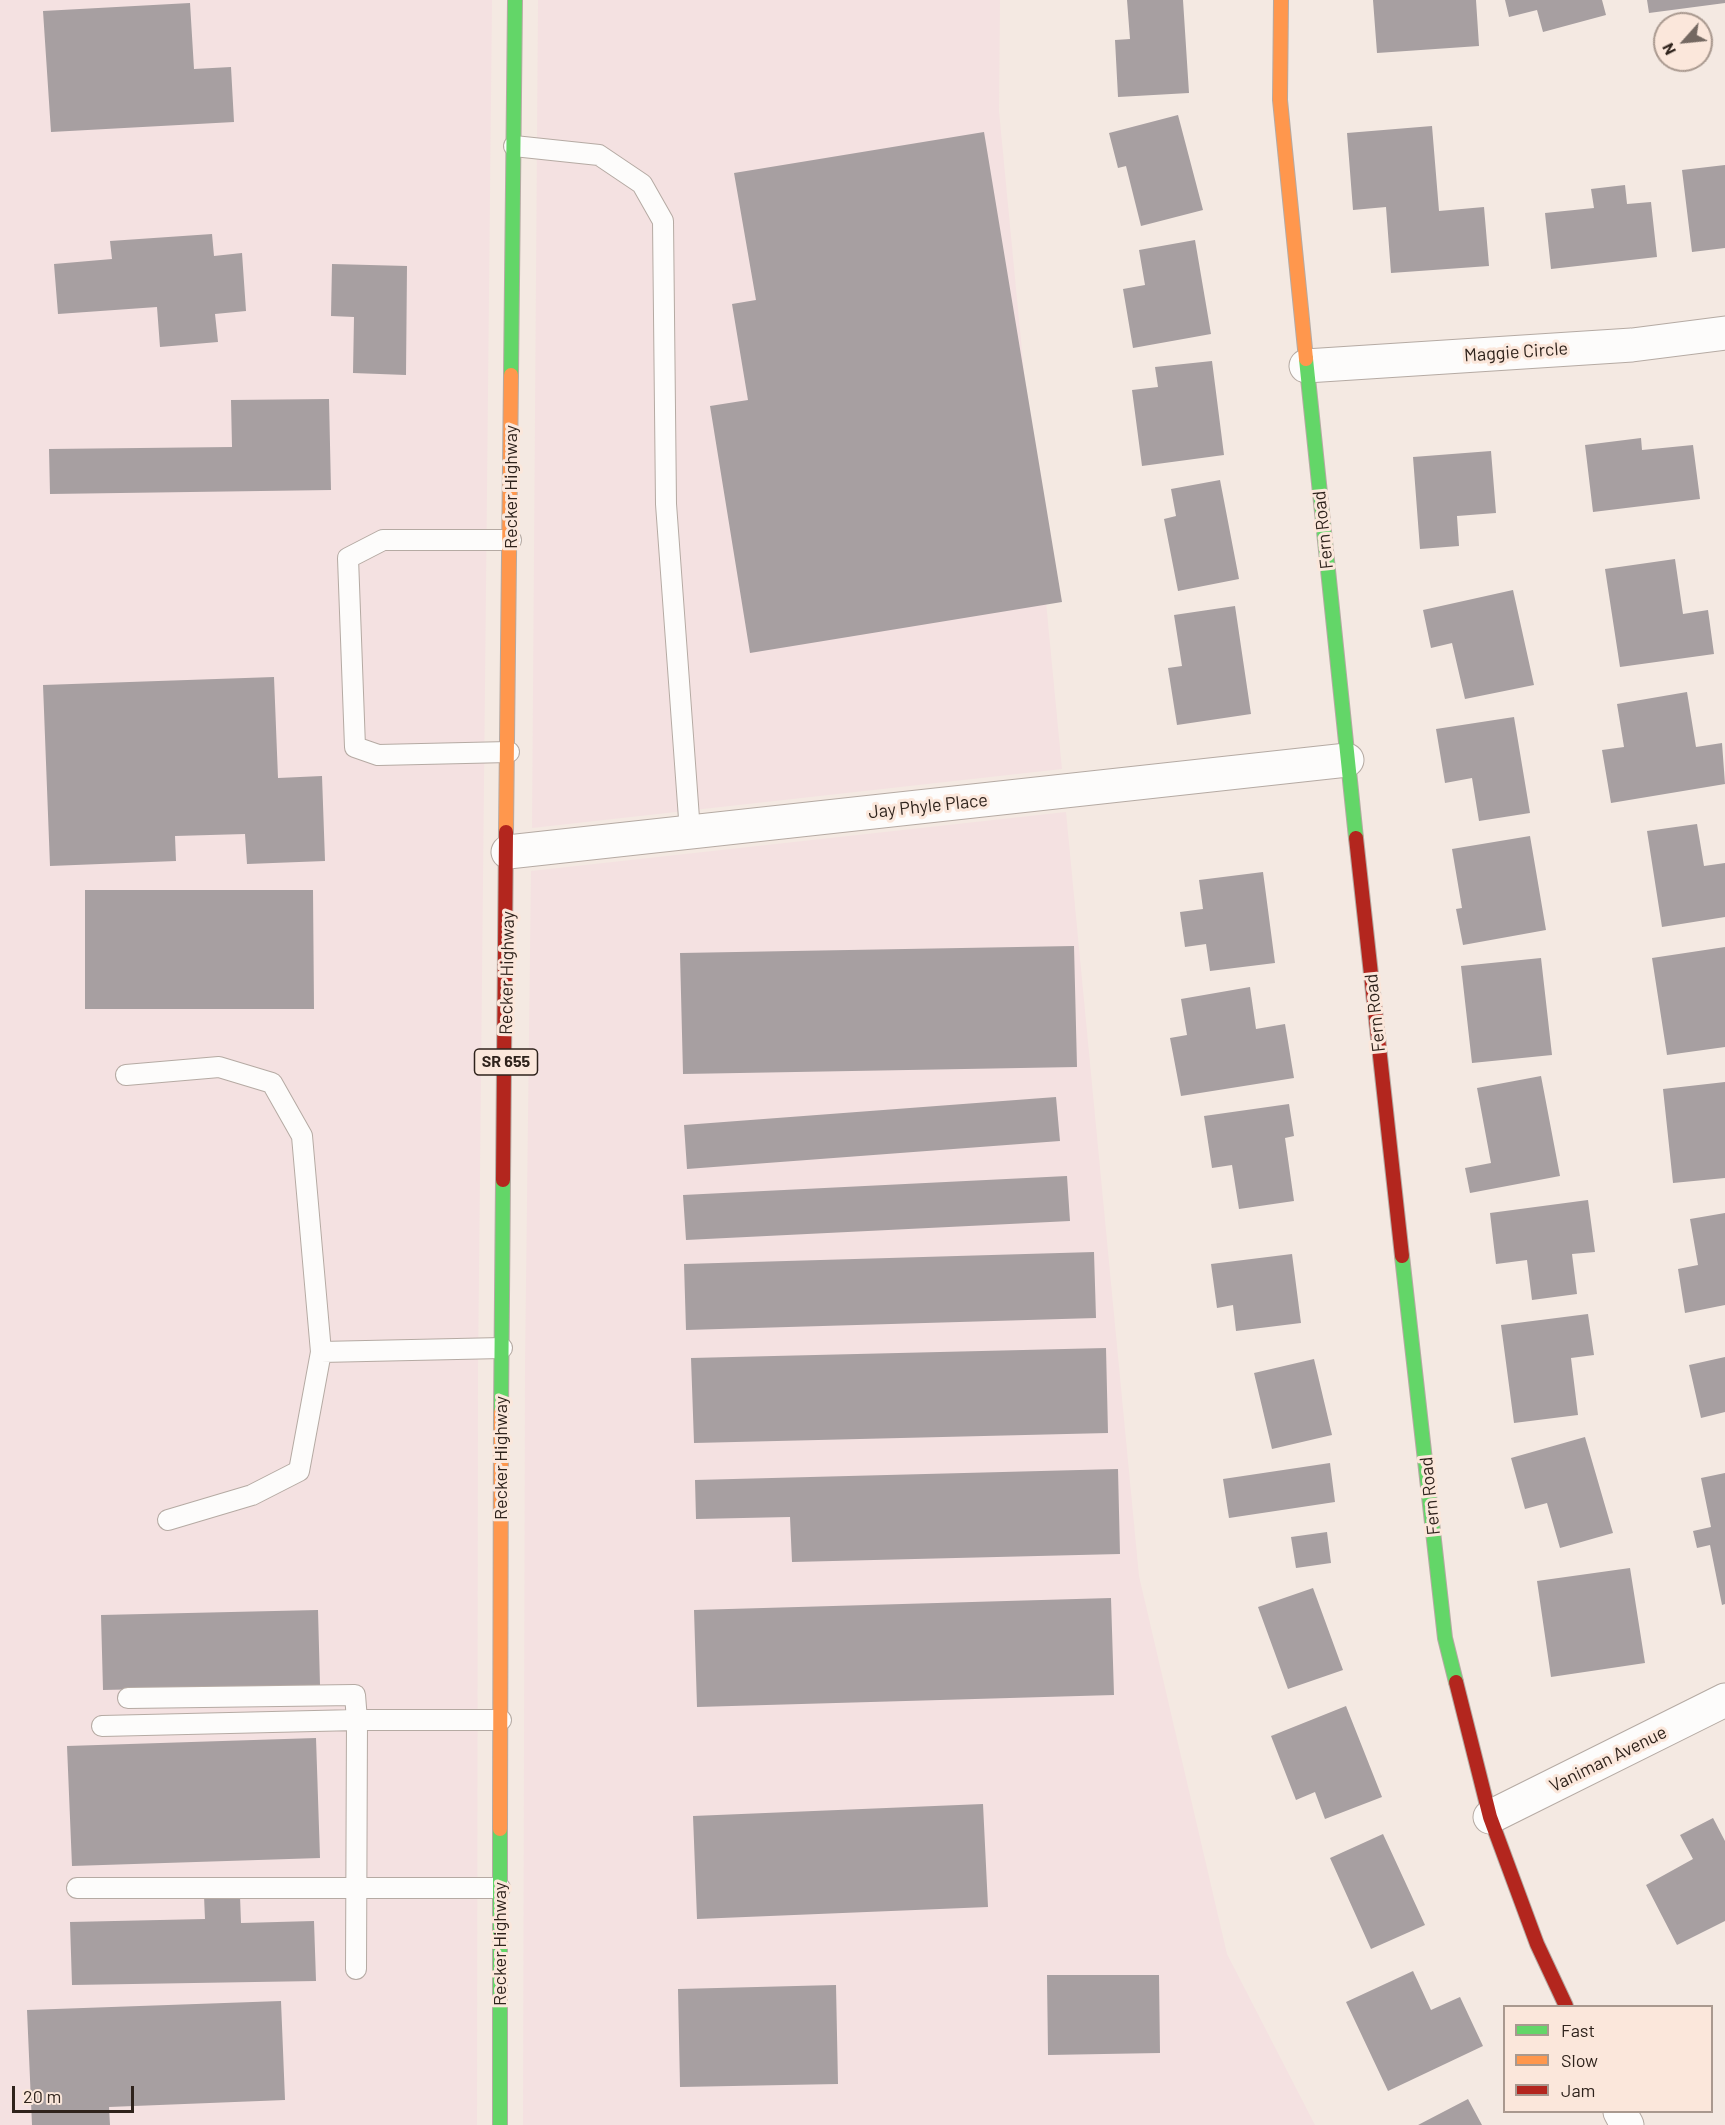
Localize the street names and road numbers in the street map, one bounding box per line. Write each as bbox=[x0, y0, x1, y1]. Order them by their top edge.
street label: Maggie Circle bbox=[1463, 338, 1569, 366]
street label: Recker Highway bbox=[500, 425, 522, 549]
street label: Fern Road bbox=[1308, 490, 1338, 570]
street label: Jay Phyle Place bbox=[867, 789, 989, 823]
street label: Recker Highway bbox=[495, 911, 519, 1035]
street label: Fern Road bbox=[1360, 973, 1390, 1053]
road number: SR 655 bbox=[474, 1049, 538, 1075]
street label: Recker Highway bbox=[490, 1396, 512, 1520]
street label: Fern Road bbox=[1415, 1456, 1445, 1536]
street label: Vaniman Avenue bbox=[1546, 1721, 1670, 1797]
street label: Recker Highway bbox=[489, 1882, 511, 2006]

